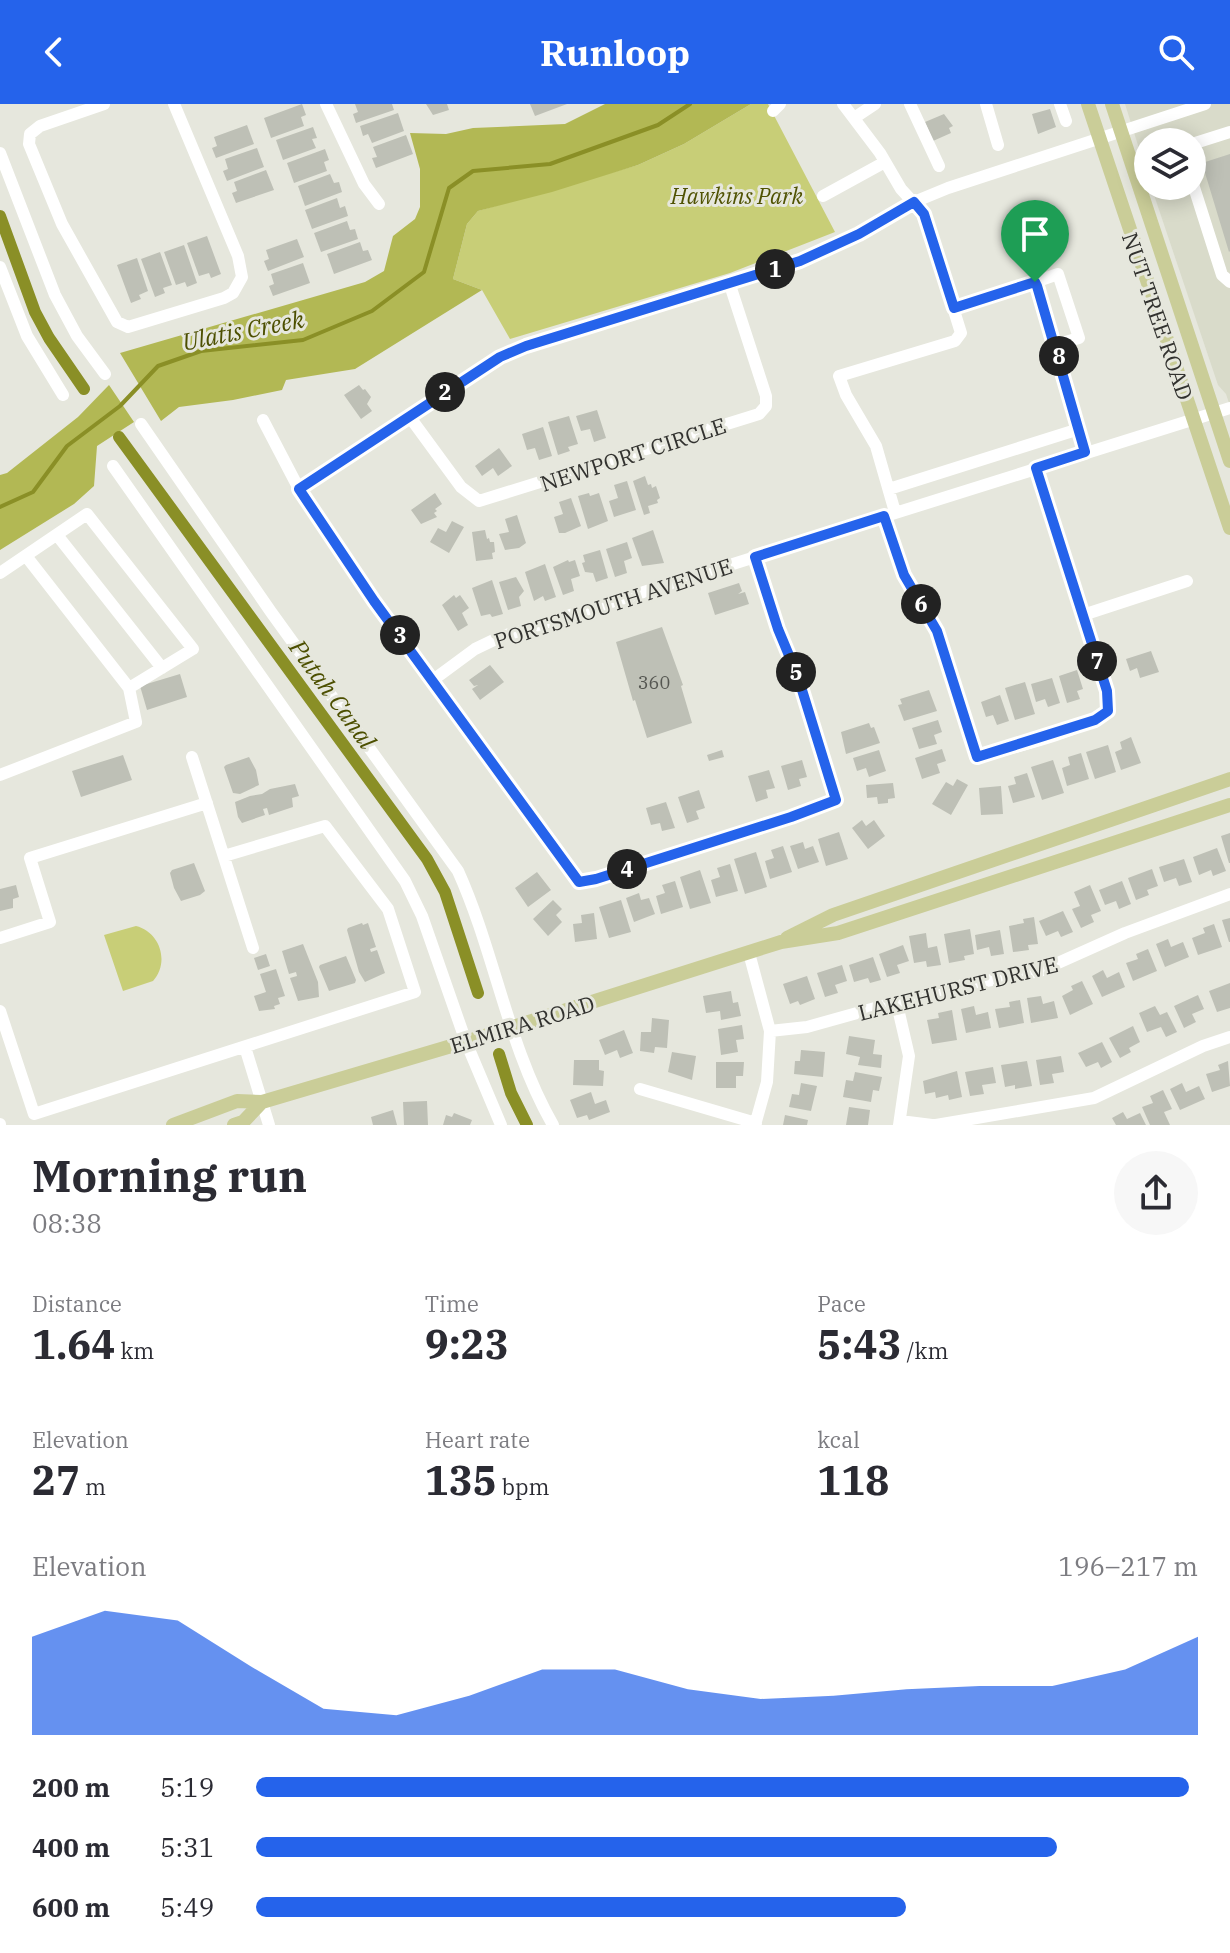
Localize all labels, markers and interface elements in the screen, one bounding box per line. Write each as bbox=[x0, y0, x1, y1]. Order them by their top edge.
text: Runloop bbox=[540, 29, 690, 76]
icon: back bbox=[32, 30, 76, 74]
icon: search bbox=[1154, 30, 1198, 74]
map controls bbox=[1134, 128, 1206, 200]
button: layers bbox=[1134, 128, 1206, 200]
park label: Hawkins Park bbox=[670, 181, 803, 210]
pin bbox=[1001, 200, 1069, 282]
icon: arrive bbox=[1013, 212, 1057, 256]
street label: NUT TREE ROAD bbox=[1116, 228, 1200, 404]
pin: 1 bbox=[755, 249, 795, 289]
text: 1 bbox=[768, 254, 782, 283]
water label: Ulatis Creek bbox=[179, 302, 307, 358]
pin: 8 bbox=[1039, 336, 1079, 376]
text: 8 bbox=[1052, 341, 1066, 370]
pin: 2 bbox=[425, 372, 465, 412]
text: 2 bbox=[438, 377, 452, 406]
street label: NEWPORT CIRCLE bbox=[536, 410, 730, 498]
street label: PORTSMOUTH AVENUE bbox=[490, 551, 736, 655]
pin: 6 bbox=[901, 584, 941, 624]
text: 6 bbox=[914, 589, 928, 618]
pin: 3 bbox=[380, 615, 420, 655]
text: 3 bbox=[393, 620, 407, 649]
water label: Putah Canal bbox=[282, 632, 384, 756]
pin: 7 bbox=[1077, 641, 1117, 681]
text: 7 bbox=[1090, 646, 1104, 675]
pin: 5 bbox=[776, 652, 816, 692]
text: 5 bbox=[789, 657, 803, 686]
house number: 360 bbox=[638, 671, 670, 694]
pin: 4 bbox=[607, 849, 647, 889]
text: 4 bbox=[620, 854, 634, 883]
street label: LAKEHURST DRIVE bbox=[855, 949, 1061, 1027]
street label: ELMIRA ROAD bbox=[446, 988, 598, 1060]
text: Morning run bbox=[32, 1147, 307, 1204]
button: share bbox=[1114, 1151, 1198, 1235]
text: 08:38 bbox=[32, 1206, 102, 1240]
text: Distance bbox=[32, 1289, 122, 1318]
text: Time bbox=[425, 1289, 479, 1318]
text: Pace bbox=[817, 1289, 866, 1318]
text: 1.64 bbox=[32, 1318, 115, 1370]
text: 9:23 bbox=[425, 1318, 509, 1370]
text: 5:43 bbox=[817, 1318, 901, 1370]
text: km bbox=[115, 1336, 154, 1365]
text: /km bbox=[901, 1336, 948, 1365]
text: Elevation bbox=[32, 1425, 129, 1454]
text: Heart rate bbox=[425, 1425, 530, 1454]
text: kcal bbox=[817, 1425, 860, 1454]
text: 27 bbox=[32, 1454, 80, 1506]
text: 135 bbox=[425, 1454, 497, 1506]
text: 118 bbox=[817, 1454, 889, 1506]
text: m bbox=[80, 1472, 106, 1501]
text: bpm bbox=[497, 1472, 549, 1501]
text: Elevation bbox=[32, 1549, 147, 1583]
text: 196–217 m bbox=[1058, 1549, 1198, 1583]
text: 200 m bbox=[32, 1770, 110, 1804]
text: 5:19 bbox=[160, 1770, 214, 1804]
text: 400 m bbox=[32, 1830, 110, 1864]
text: 5:31 bbox=[160, 1830, 214, 1864]
text: 600 m bbox=[32, 1890, 110, 1924]
text: 5:49 bbox=[160, 1890, 214, 1924]

